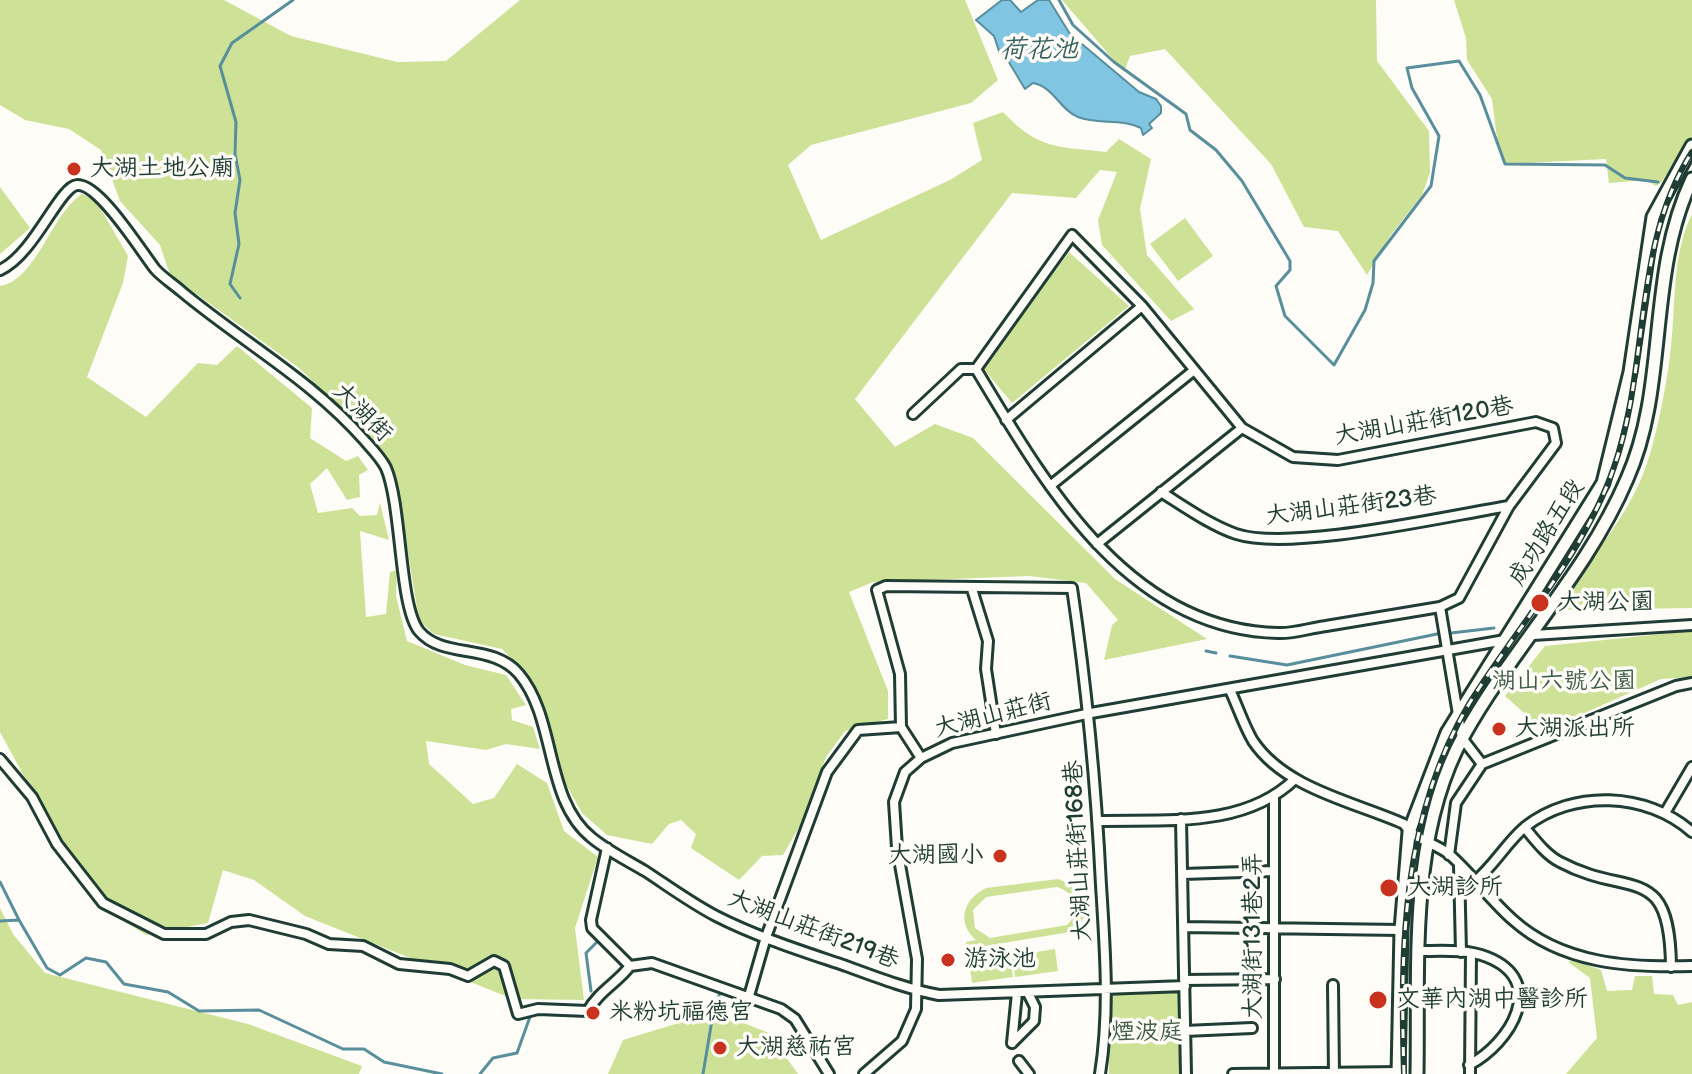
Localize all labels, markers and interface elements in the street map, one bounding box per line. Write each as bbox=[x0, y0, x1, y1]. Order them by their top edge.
water label: 荷花池 bbox=[1000, 34, 1078, 66]
place label: 大湖土地公廟 bbox=[90, 155, 234, 183]
marker: 大湖土地公廟 bbox=[65, 160, 83, 178]
street label: 大湖街 bbox=[326, 377, 398, 449]
street label: 大湖山莊街120巷 bbox=[1332, 392, 1516, 452]
street label: 成功路五段 bbox=[1503, 474, 1591, 592]
street label: 大湖山莊街23巷 bbox=[1264, 482, 1438, 532]
place label: 大湖公園 bbox=[1558, 589, 1654, 617]
marker: 大湖公園 bbox=[1529, 592, 1551, 614]
park label: 湖山六號公園 bbox=[1492, 668, 1636, 696]
street label: 大湖山莊街 bbox=[931, 688, 1055, 744]
place label: 大湖派出所 bbox=[1515, 715, 1635, 743]
marker: 大湖派出所 bbox=[1490, 720, 1508, 738]
street label: 大湖山莊街168巷 bbox=[1060, 759, 1098, 943]
place label: 大湖國小 bbox=[888, 842, 984, 870]
marker: 大湖國小 bbox=[991, 847, 1009, 865]
street label: 大湖街131巷2弄 bbox=[1240, 852, 1268, 1020]
place label: 大湖診所 bbox=[1407, 874, 1503, 902]
marker: 大湖診所 bbox=[1378, 877, 1400, 899]
street label: 大湖山莊街219巷 bbox=[723, 884, 903, 976]
place label: 游泳池 bbox=[964, 946, 1036, 974]
marker: 游泳池 bbox=[939, 951, 957, 969]
place label: 文華內湖中醫診所 bbox=[1396, 986, 1588, 1014]
marker: 文華內湖中醫診所 bbox=[1367, 989, 1389, 1011]
place label: 米粉坑福德宮 bbox=[609, 999, 753, 1027]
marker: 米粉坑福德宮 bbox=[584, 1004, 602, 1022]
park label: 煙波庭 bbox=[1111, 1019, 1183, 1047]
place label: 大湖慈祐宮 bbox=[736, 1034, 856, 1062]
marker: 大湖慈祐宮 bbox=[711, 1039, 729, 1057]

